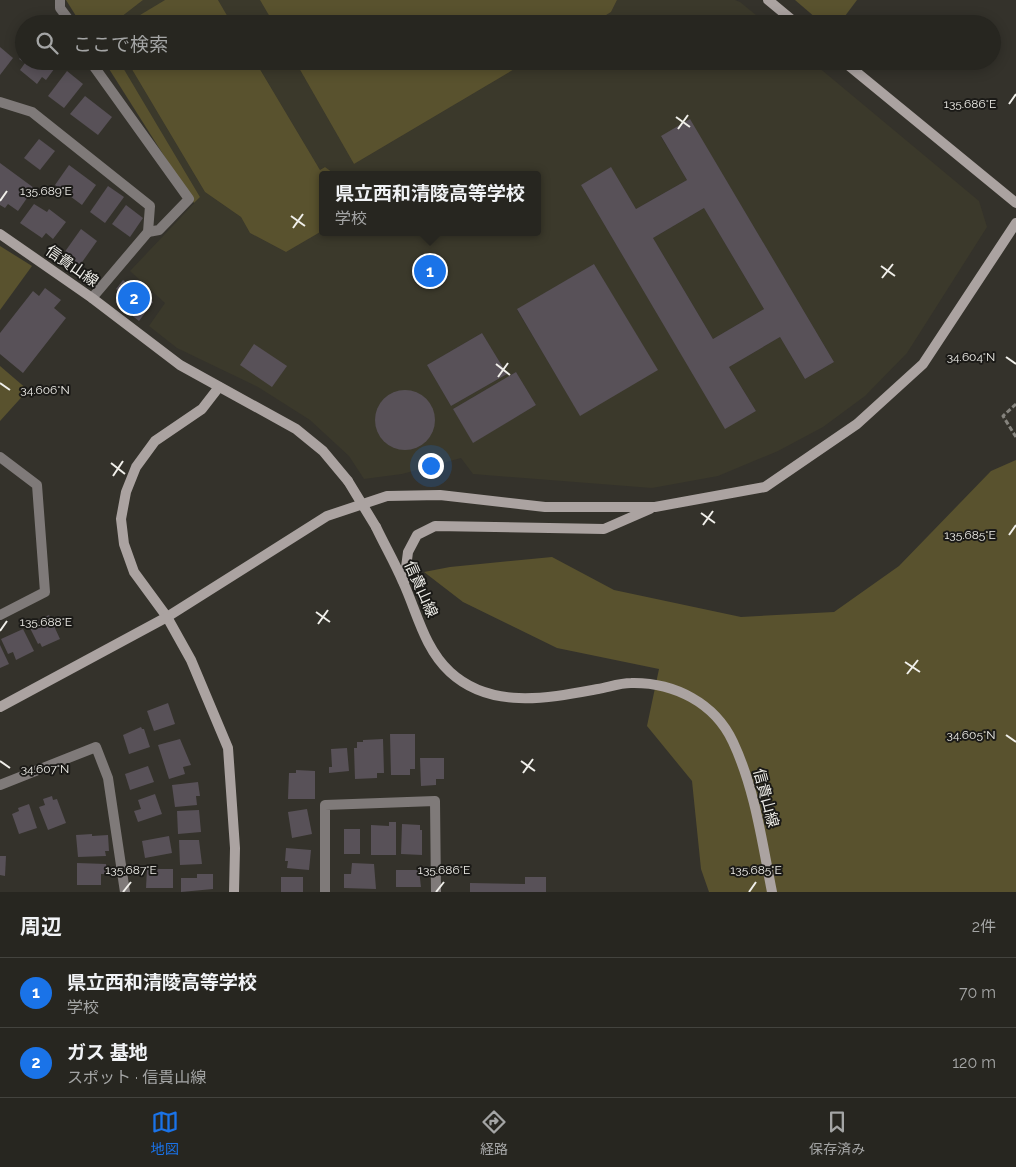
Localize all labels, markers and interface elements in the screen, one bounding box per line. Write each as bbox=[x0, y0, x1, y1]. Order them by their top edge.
search box bbox=[15, 15, 1001, 70]
icon: search bbox=[33, 29, 61, 57]
text: ここで検索 bbox=[73, 33, 168, 55]
text: 135.686°E bbox=[944, 97, 996, 111]
popup bbox=[319, 171, 541, 236]
text: 県立西和清陵高等学校 bbox=[335, 182, 525, 204]
text: 135.689°E bbox=[20, 184, 72, 198]
text: 学校 bbox=[335, 209, 367, 228]
street label: 信貴山線 bbox=[42, 241, 102, 291]
pin: 1 bbox=[414, 252, 446, 290]
pin: 2 bbox=[118, 279, 150, 317]
text: 34.604°N bbox=[947, 350, 995, 364]
text: 34.606°N bbox=[20, 383, 70, 397]
your location bbox=[418, 453, 444, 479]
text: 135.685°E bbox=[944, 528, 996, 542]
street label: 信貴山線 bbox=[401, 558, 441, 620]
text: 135.688°E bbox=[20, 615, 72, 629]
text: 34.605°N bbox=[947, 728, 995, 742]
text: 34.607°N bbox=[21, 762, 69, 776]
street label: 信貴山線 bbox=[750, 767, 782, 829]
text: 135.687°E bbox=[105, 863, 157, 877]
text: 135.686°E bbox=[418, 863, 470, 877]
text: 135.685°E bbox=[730, 863, 782, 877]
text: 周辺 bbox=[20, 914, 62, 939]
text: 2件 bbox=[972, 917, 996, 936]
text: 県立西和清陵高等学校 bbox=[67, 971, 257, 993]
text: 1 bbox=[32, 983, 40, 1002]
text: 70 m bbox=[959, 983, 996, 1002]
text: 学校 bbox=[67, 998, 99, 1017]
text: ガス 基地 bbox=[67, 1041, 148, 1063]
text: 2 bbox=[31, 1053, 41, 1072]
text: 120 m bbox=[952, 1053, 996, 1072]
text: スポット · 信貴山線 bbox=[67, 1068, 206, 1087]
tab: 地図 bbox=[151, 1108, 179, 1158]
tab: 経路 bbox=[480, 1108, 508, 1158]
tab: 保存済み bbox=[809, 1108, 865, 1158]

